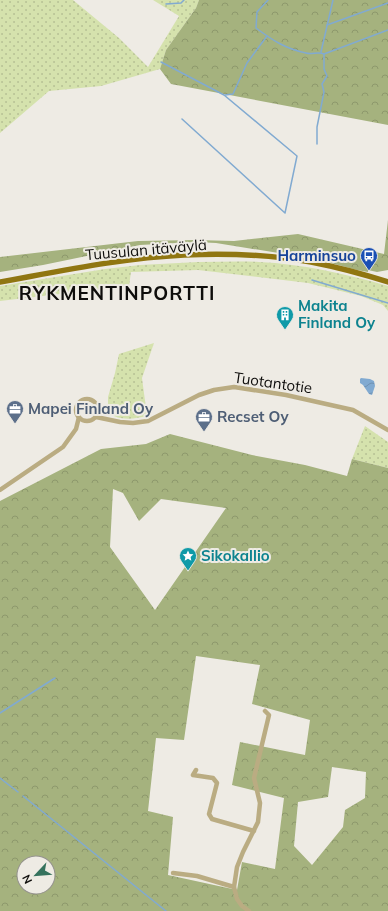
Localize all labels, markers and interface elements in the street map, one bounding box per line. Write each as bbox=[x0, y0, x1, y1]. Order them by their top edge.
street label: Tuusulan itäväylä bbox=[84, 235, 208, 264]
place label: Harminsuo bbox=[277, 246, 356, 265]
bus stop icon: Harminsuo bbox=[359, 246, 379, 271]
district label: RYKMENTINPORTTI bbox=[19, 281, 215, 305]
place label: Makita Finland Oy bbox=[298, 296, 376, 332]
building icon: Makita Finland Oy bbox=[275, 305, 295, 330]
street label: Tuotantotie bbox=[233, 368, 313, 397]
office icon: Mapei Finland Oy bbox=[5, 399, 25, 424]
place label: Mapei Finland Oy bbox=[28, 399, 154, 418]
office icon: Recset Oy bbox=[194, 407, 214, 432]
place label: Recset Oy bbox=[217, 407, 289, 426]
place icon: Sikokallio bbox=[178, 546, 198, 571]
place label: Sikokallio bbox=[201, 546, 270, 565]
north arrow bbox=[16, 855, 56, 895]
text: N bbox=[19, 873, 35, 886]

